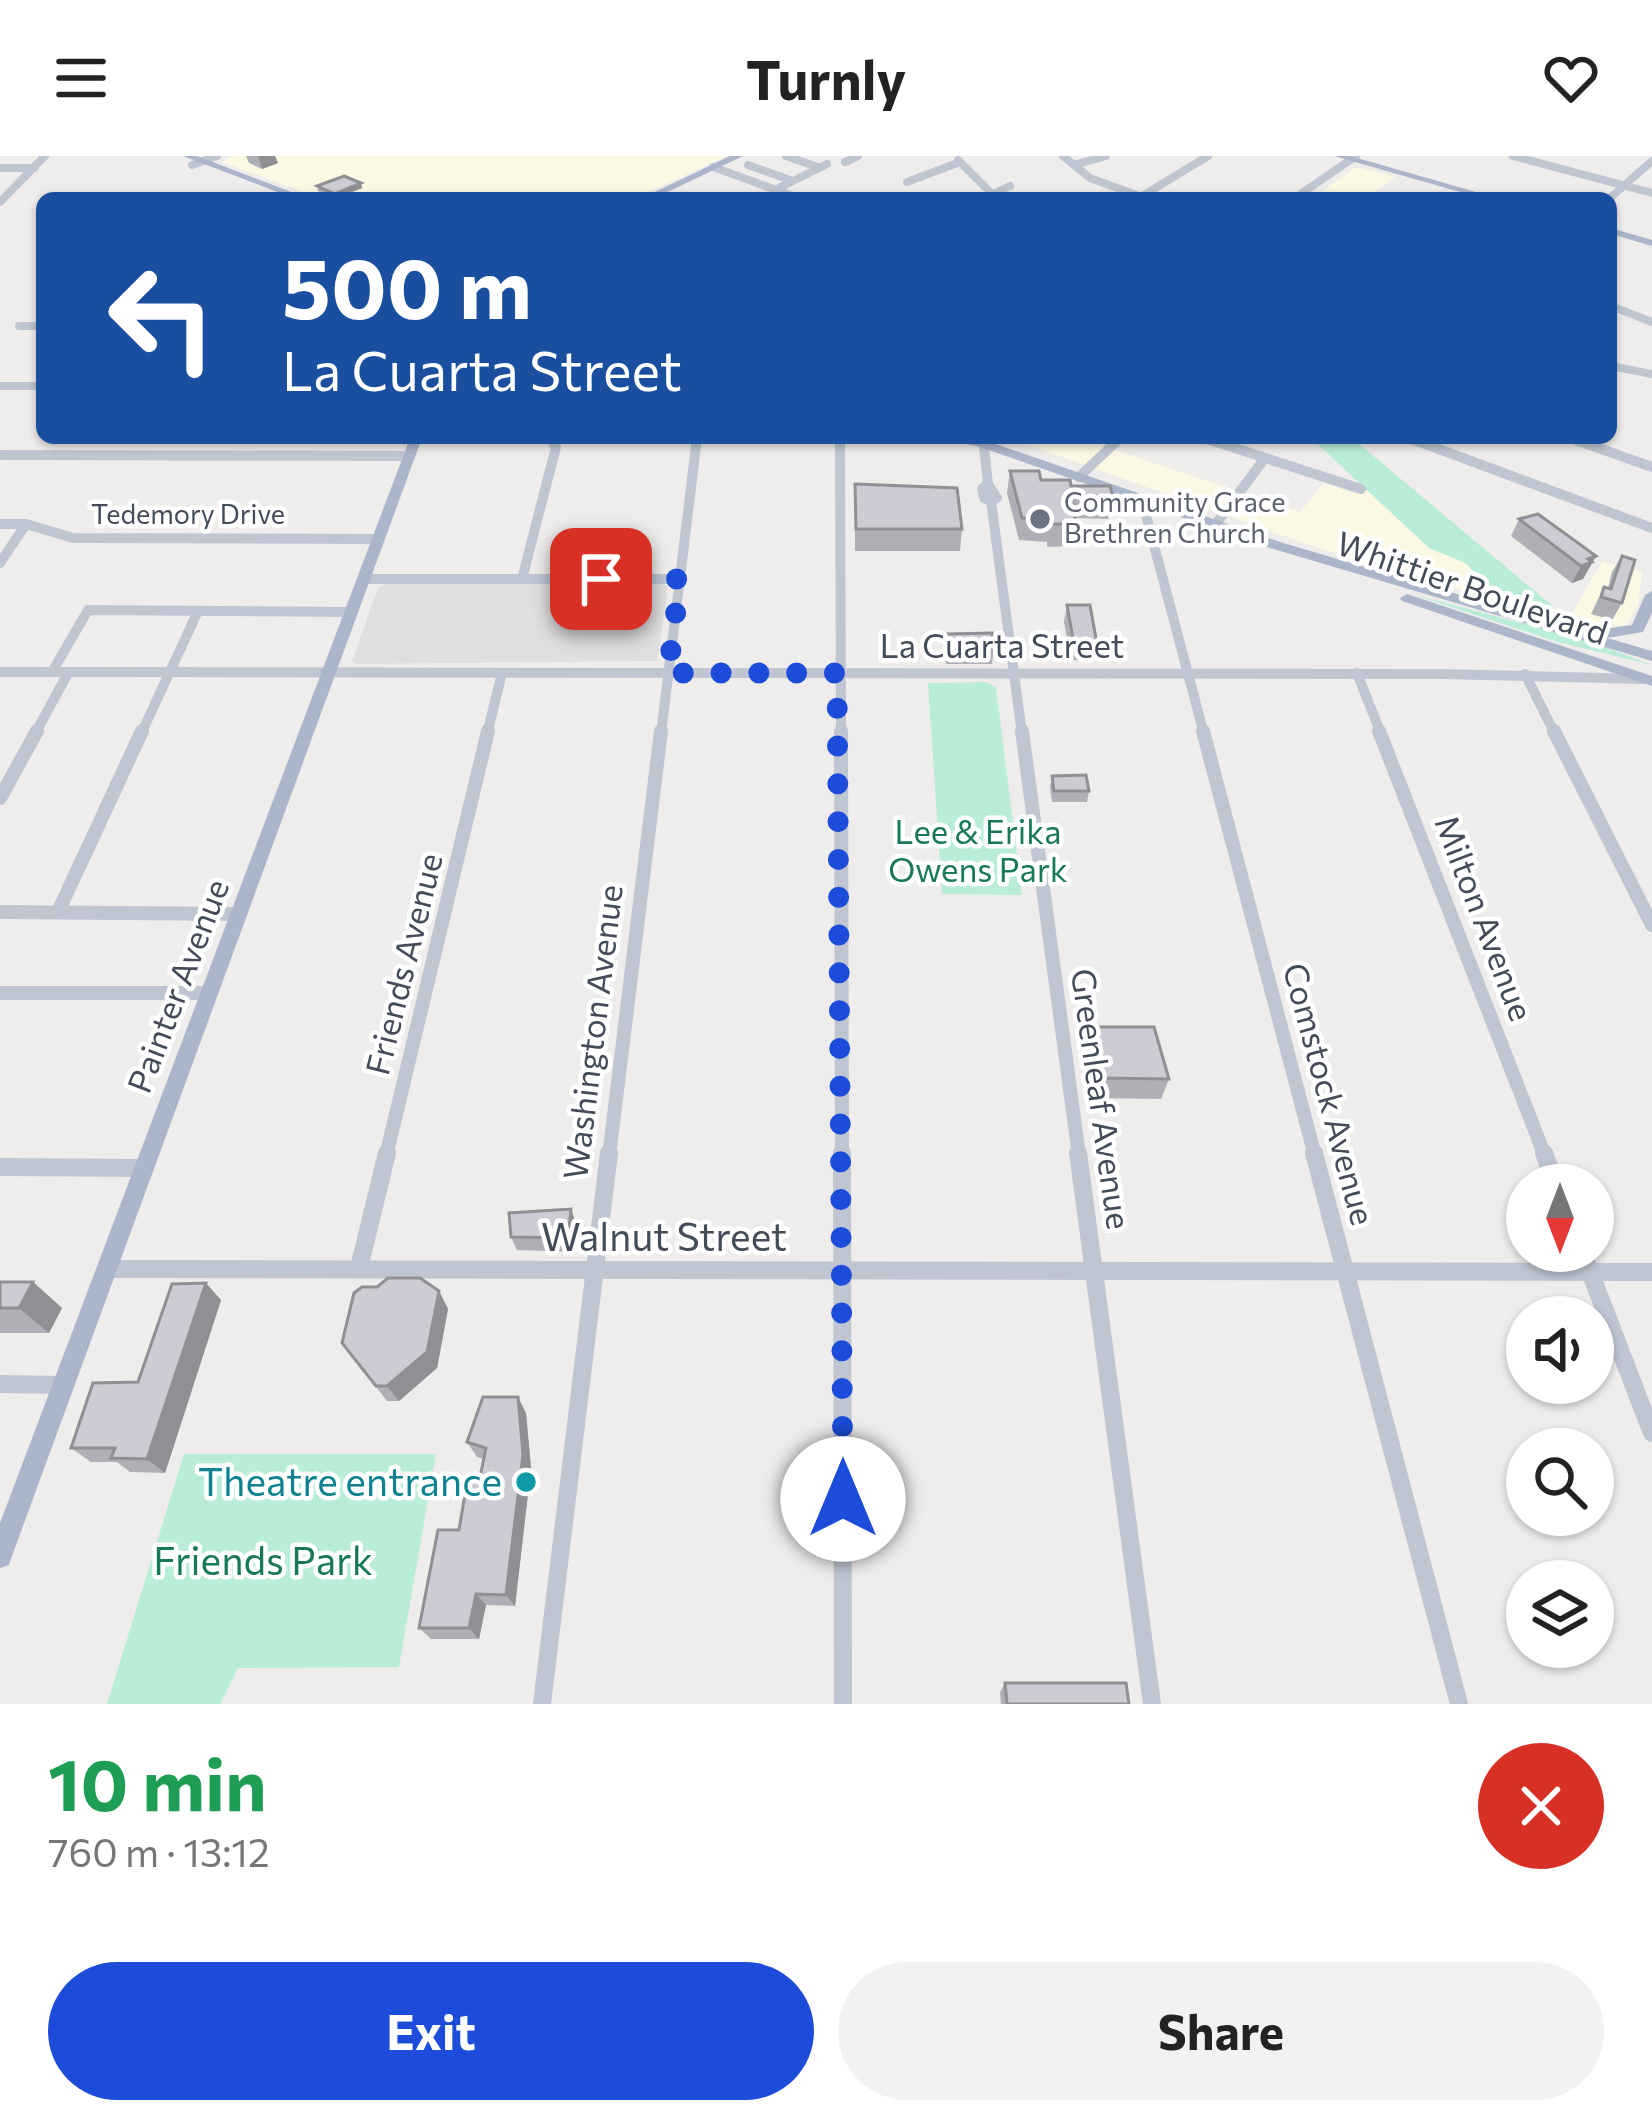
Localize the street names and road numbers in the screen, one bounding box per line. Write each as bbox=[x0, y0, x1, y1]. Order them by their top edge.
street label: Tedemory Drive bbox=[91, 497, 285, 530]
street label: Whittier Boulevard bbox=[1332, 521, 1613, 652]
street label: La Cuarta Street bbox=[880, 624, 1124, 665]
street label: Milton Avenue bbox=[1427, 809, 1543, 1026]
street label: Friends Avenue bbox=[355, 849, 450, 1079]
street label: Painter Avenue bbox=[117, 873, 236, 1098]
street label: Washington Avenue bbox=[553, 882, 630, 1182]
street label: Comstock Avenue bbox=[1276, 958, 1385, 1229]
street label: Greenleaf Avenue bbox=[1064, 966, 1141, 1232]
street label: Walnut Street bbox=[541, 1211, 787, 1259]

